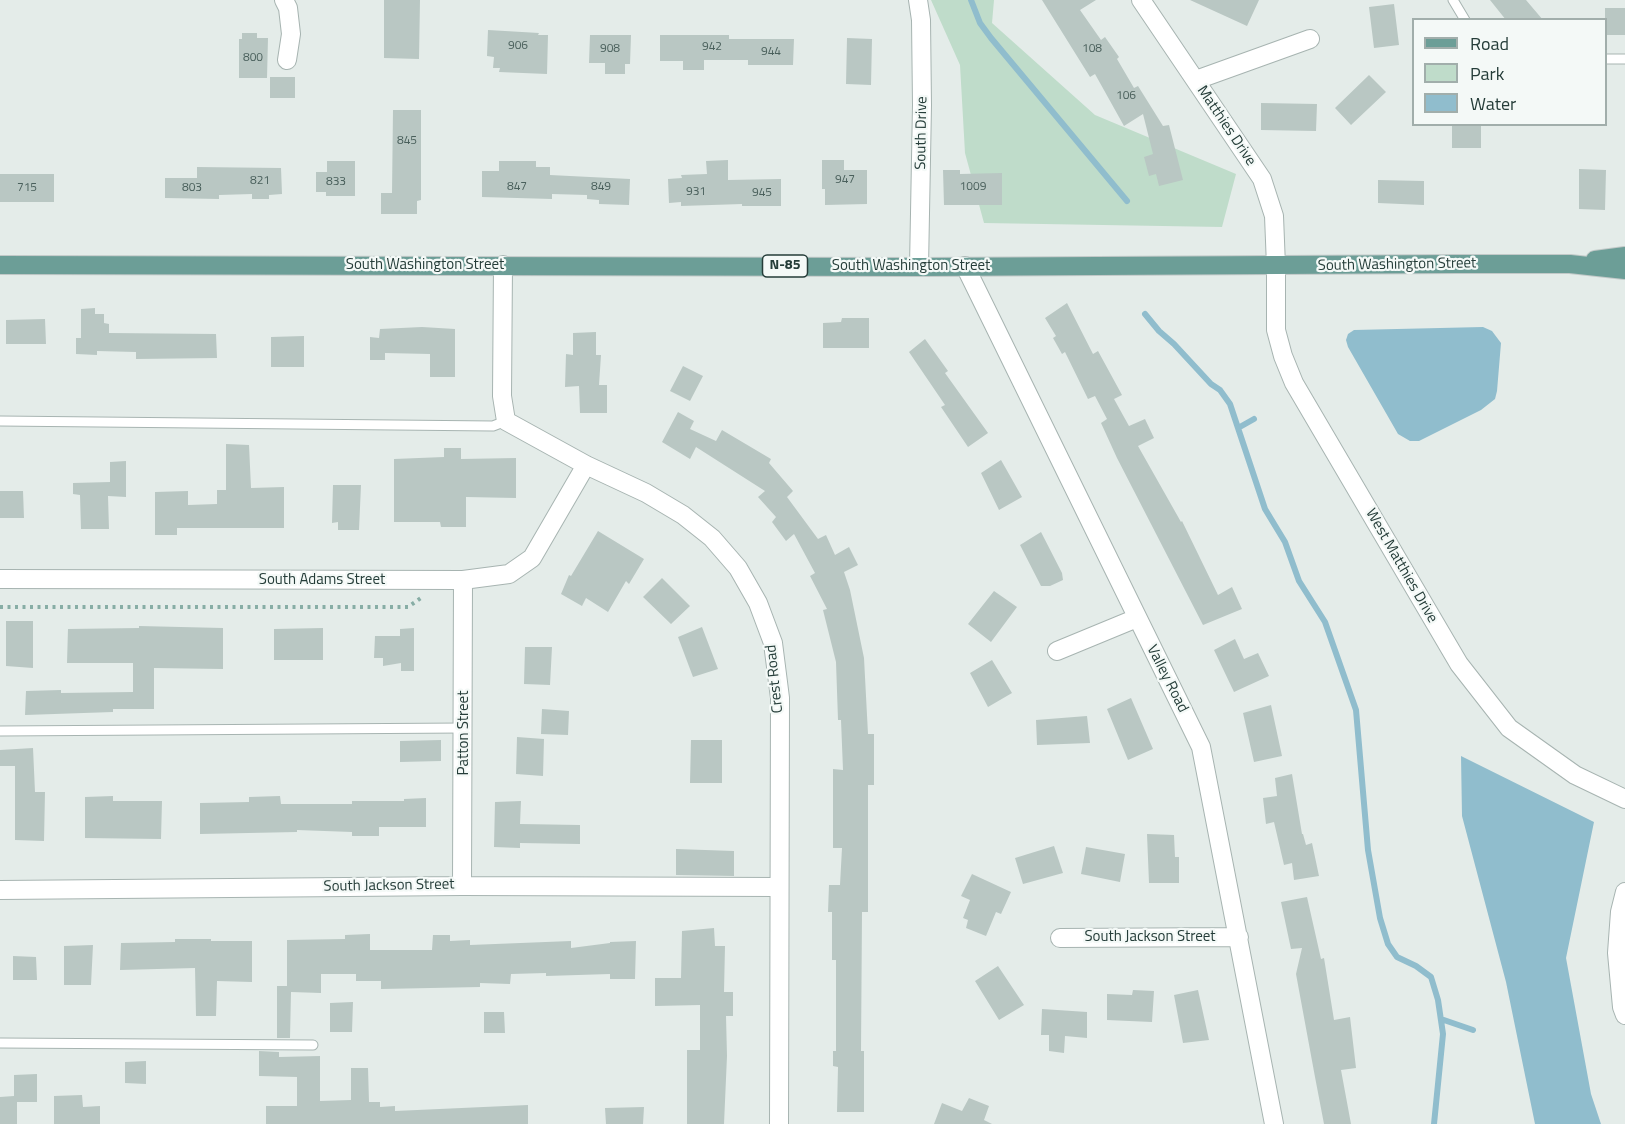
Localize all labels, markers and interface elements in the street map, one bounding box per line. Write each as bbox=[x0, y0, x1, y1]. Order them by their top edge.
legend bbox=[1412, 18, 1607, 126]
text: Road bbox=[1470, 30, 1509, 57]
house number: 906 bbox=[508, 39, 528, 53]
house number: 942 bbox=[702, 40, 722, 54]
house number: 908 bbox=[600, 42, 620, 56]
house number: 108 bbox=[1082, 42, 1102, 56]
house number: 944 bbox=[761, 45, 781, 59]
house number: 800 bbox=[243, 51, 263, 65]
text: Park bbox=[1470, 60, 1504, 87]
street label: Matthies Drive bbox=[1193, 83, 1259, 169]
house number: 106 bbox=[1116, 89, 1136, 103]
text: Water bbox=[1470, 90, 1516, 117]
street label: South Drive bbox=[912, 96, 932, 170]
house number: 845 bbox=[397, 134, 417, 148]
house number: 947 bbox=[835, 173, 855, 187]
house number: 821 bbox=[250, 174, 270, 188]
house number: 833 bbox=[326, 175, 346, 189]
house number: 847 bbox=[507, 180, 527, 194]
house number: 849 bbox=[591, 180, 611, 194]
house number: 1009 bbox=[960, 180, 986, 194]
house number: 715 bbox=[17, 181, 37, 195]
house number: 803 bbox=[182, 181, 202, 195]
house number: 931 bbox=[686, 185, 706, 199]
house number: 945 bbox=[752, 186, 772, 200]
road number: N-85 bbox=[762, 255, 808, 277]
street label: South Washington Street bbox=[1318, 255, 1476, 275]
street label: South Washington Street bbox=[346, 256, 504, 274]
street label: South Washington Street bbox=[832, 257, 990, 275]
street label: West Matthies Drive bbox=[1361, 506, 1441, 626]
street label: South Adams Street bbox=[259, 571, 385, 589]
street label: Valley Road bbox=[1142, 642, 1192, 716]
street label: Crest Road bbox=[762, 644, 788, 714]
street label: Patton Street bbox=[455, 691, 473, 775]
street label: South Jackson Street bbox=[323, 876, 455, 896]
street label: South Jackson Street bbox=[1084, 928, 1216, 946]

